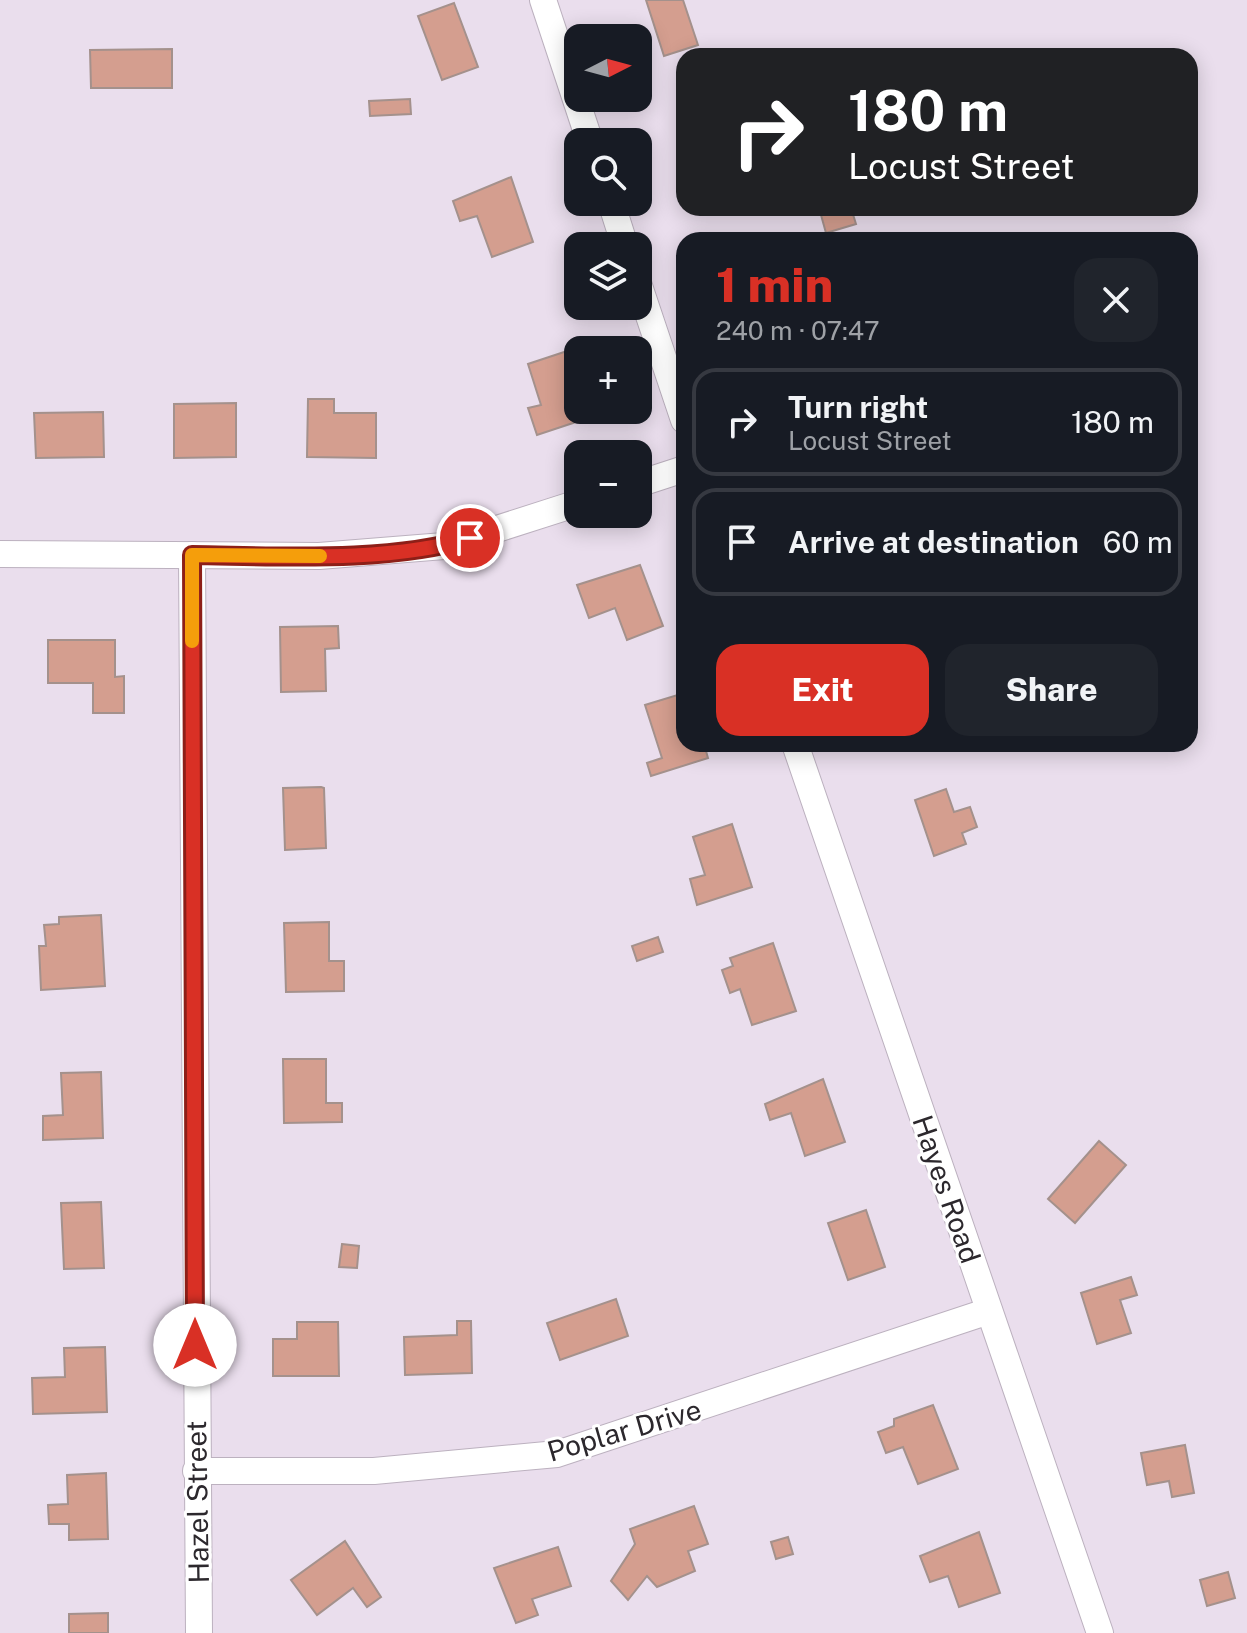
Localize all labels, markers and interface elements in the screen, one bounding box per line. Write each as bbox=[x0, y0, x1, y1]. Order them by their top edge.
north arrow bbox=[564, 24, 652, 112]
map controls bbox=[564, 24, 652, 528]
text: 180 m bbox=[848, 78, 1008, 144]
icon: right bbox=[716, 80, 820, 184]
button: search bbox=[564, 128, 652, 216]
text: Locust Street bbox=[848, 145, 1075, 187]
button: layers bbox=[564, 232, 652, 320]
text: 1 min bbox=[716, 256, 833, 313]
button: close bbox=[1074, 258, 1158, 342]
text: 240 m · 07:47 bbox=[716, 315, 880, 346]
button: + bbox=[564, 336, 652, 424]
text: Turn right bbox=[788, 389, 928, 425]
icon: right bbox=[720, 400, 764, 444]
text: 180 m bbox=[1071, 404, 1154, 440]
text: Locust Street bbox=[788, 425, 952, 456]
button: − bbox=[564, 440, 652, 528]
pin bbox=[436, 504, 504, 572]
icon: arrive bbox=[448, 516, 492, 560]
icon: arrive bbox=[720, 520, 764, 564]
text: Arrive at destination bbox=[788, 524, 1079, 560]
text: 60 m bbox=[1103, 524, 1173, 560]
button: Exit bbox=[716, 644, 929, 736]
button: Share bbox=[945, 644, 1158, 736]
street label: Hayes Road bbox=[906, 1111, 988, 1267]
position arrow bbox=[153, 1303, 237, 1387]
street label: Poplar Drive bbox=[543, 1392, 705, 1468]
street label: Hazel Street bbox=[179, 1420, 215, 1584]

